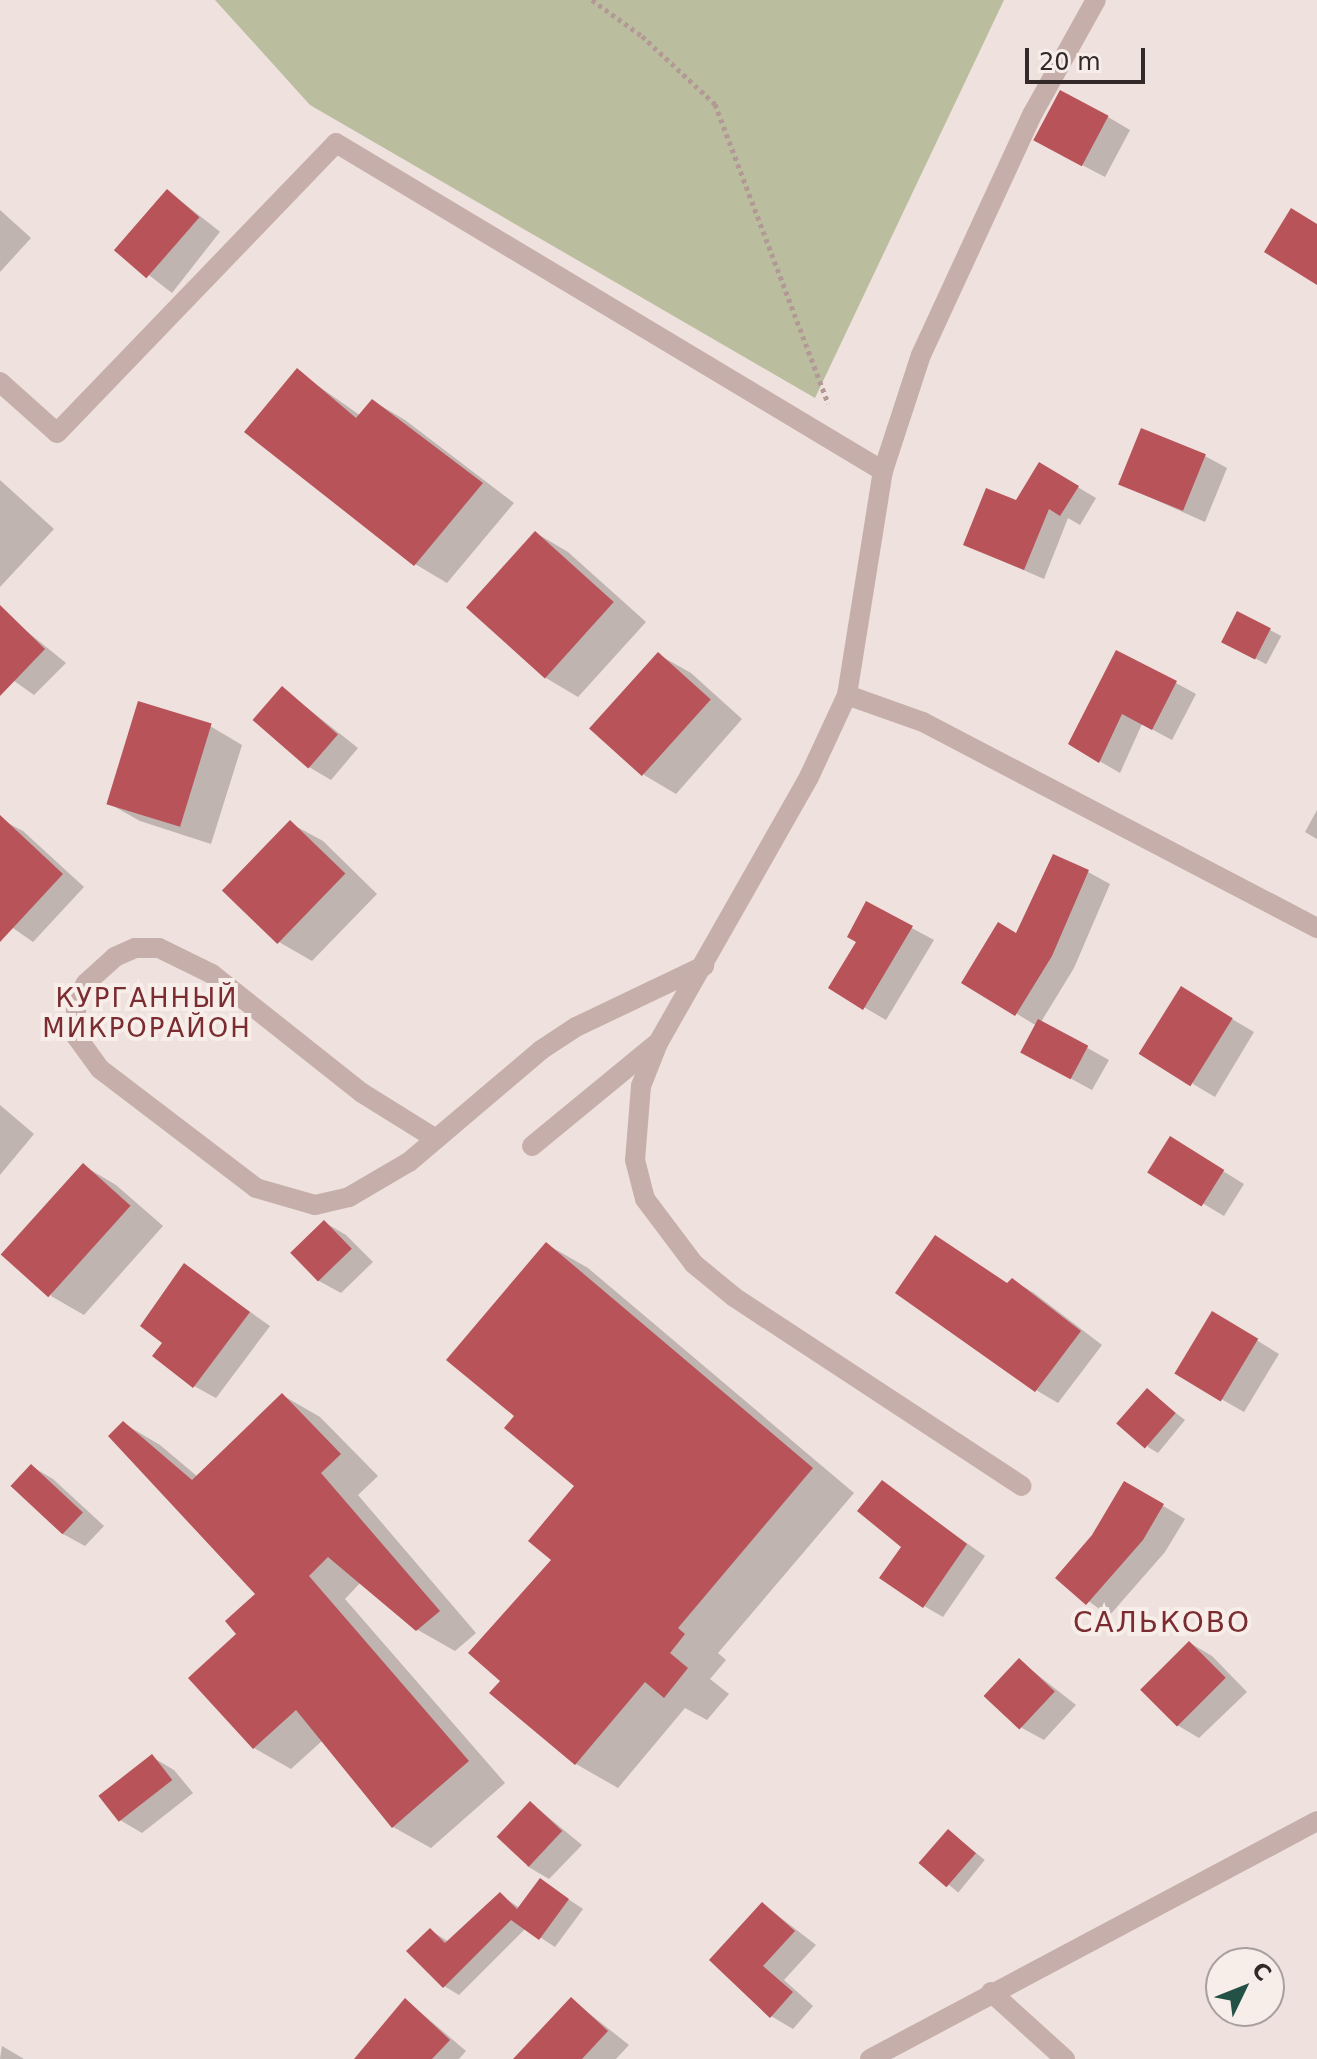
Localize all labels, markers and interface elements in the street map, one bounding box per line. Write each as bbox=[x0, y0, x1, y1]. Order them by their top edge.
scale bar bbox=[1029, 32, 1149, 82]
text: 20 m bbox=[1039, 48, 1101, 76]
district label: КУРГАННЫЙ МИКРОРАЙОН bbox=[42, 983, 252, 1044]
district label: САЛЬКОВО bbox=[1073, 1606, 1251, 1640]
north arrow bbox=[1205, 1947, 1285, 2027]
text: С bbox=[1247, 1957, 1276, 1986]

